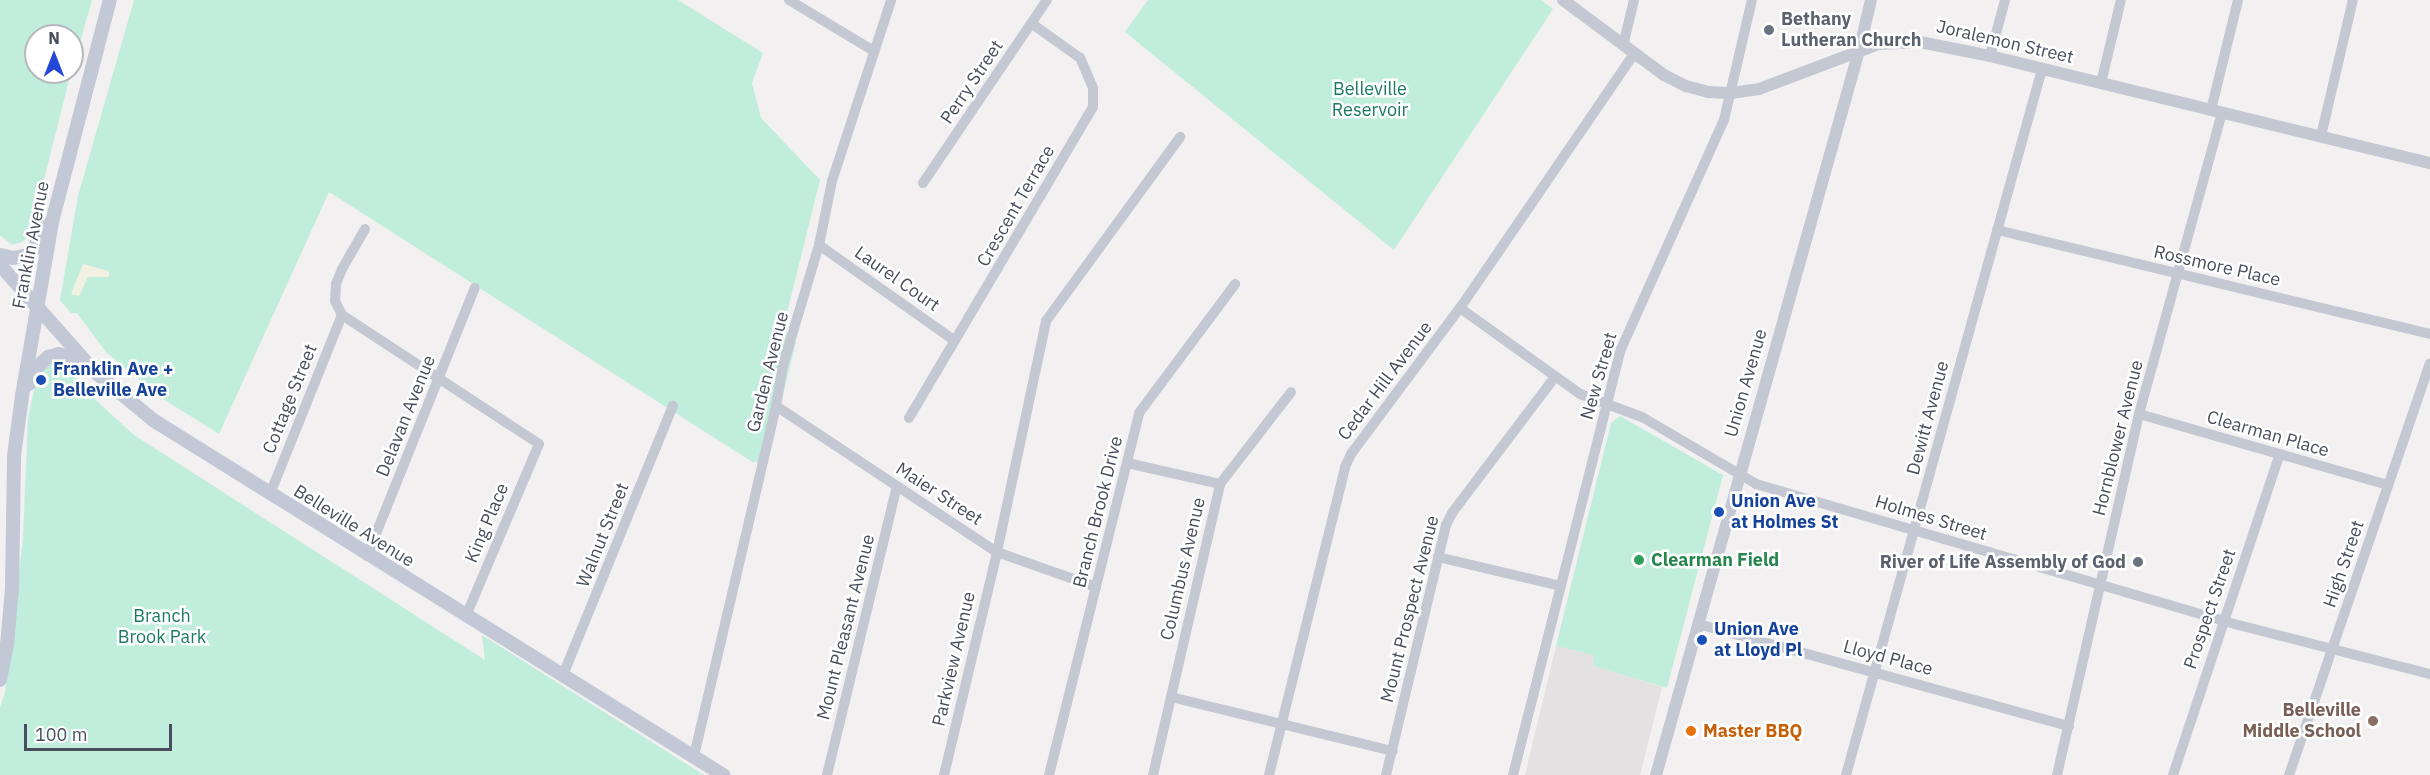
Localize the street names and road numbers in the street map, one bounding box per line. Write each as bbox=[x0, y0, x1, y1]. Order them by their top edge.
street label: Joralemon Street bbox=[1934, 16, 2076, 68]
street label: Perry Street bbox=[936, 36, 1008, 128]
street label: Crescent Terrace bbox=[973, 141, 1059, 271]
street label: Franklin Avenue bbox=[8, 179, 54, 311]
street label: Rossmore Place bbox=[2152, 241, 2282, 291]
street label: Laurel Court bbox=[850, 242, 944, 316]
street label: Garden Avenue bbox=[743, 309, 793, 435]
street label: Cedar Hill Avenue bbox=[1333, 317, 1437, 445]
street label: Union Avenue bbox=[1720, 326, 1772, 440]
street label: New Street bbox=[1576, 330, 1622, 422]
street label: Cottage Street bbox=[258, 341, 322, 457]
street label: Delavan Avenue bbox=[372, 352, 440, 480]
street label: Hornblower Avenue bbox=[2088, 358, 2148, 518]
street label: Dewitt Avenue bbox=[1902, 359, 1954, 477]
street label: Clearman Place bbox=[2204, 406, 2332, 462]
street label: Branch Brook Drive bbox=[1069, 434, 1127, 590]
street label: Maier Street bbox=[892, 458, 986, 530]
street label: Belleville Avenue bbox=[290, 480, 418, 572]
street label: King Place bbox=[461, 480, 513, 566]
street label: Walnut Street bbox=[572, 480, 634, 590]
street label: Holmes Street bbox=[1873, 491, 1989, 545]
street label: Columbus Avenue bbox=[1156, 496, 1210, 642]
street label: Mount Prospect Avenue bbox=[1376, 513, 1444, 705]
street label: High Street bbox=[2319, 518, 2369, 610]
street label: Mount Pleasant Avenue bbox=[813, 532, 879, 722]
street label: Prospect Street bbox=[2179, 546, 2241, 672]
street label: Parkview Avenue bbox=[928, 590, 980, 728]
street label: Lloyd Place bbox=[1841, 636, 1935, 680]

